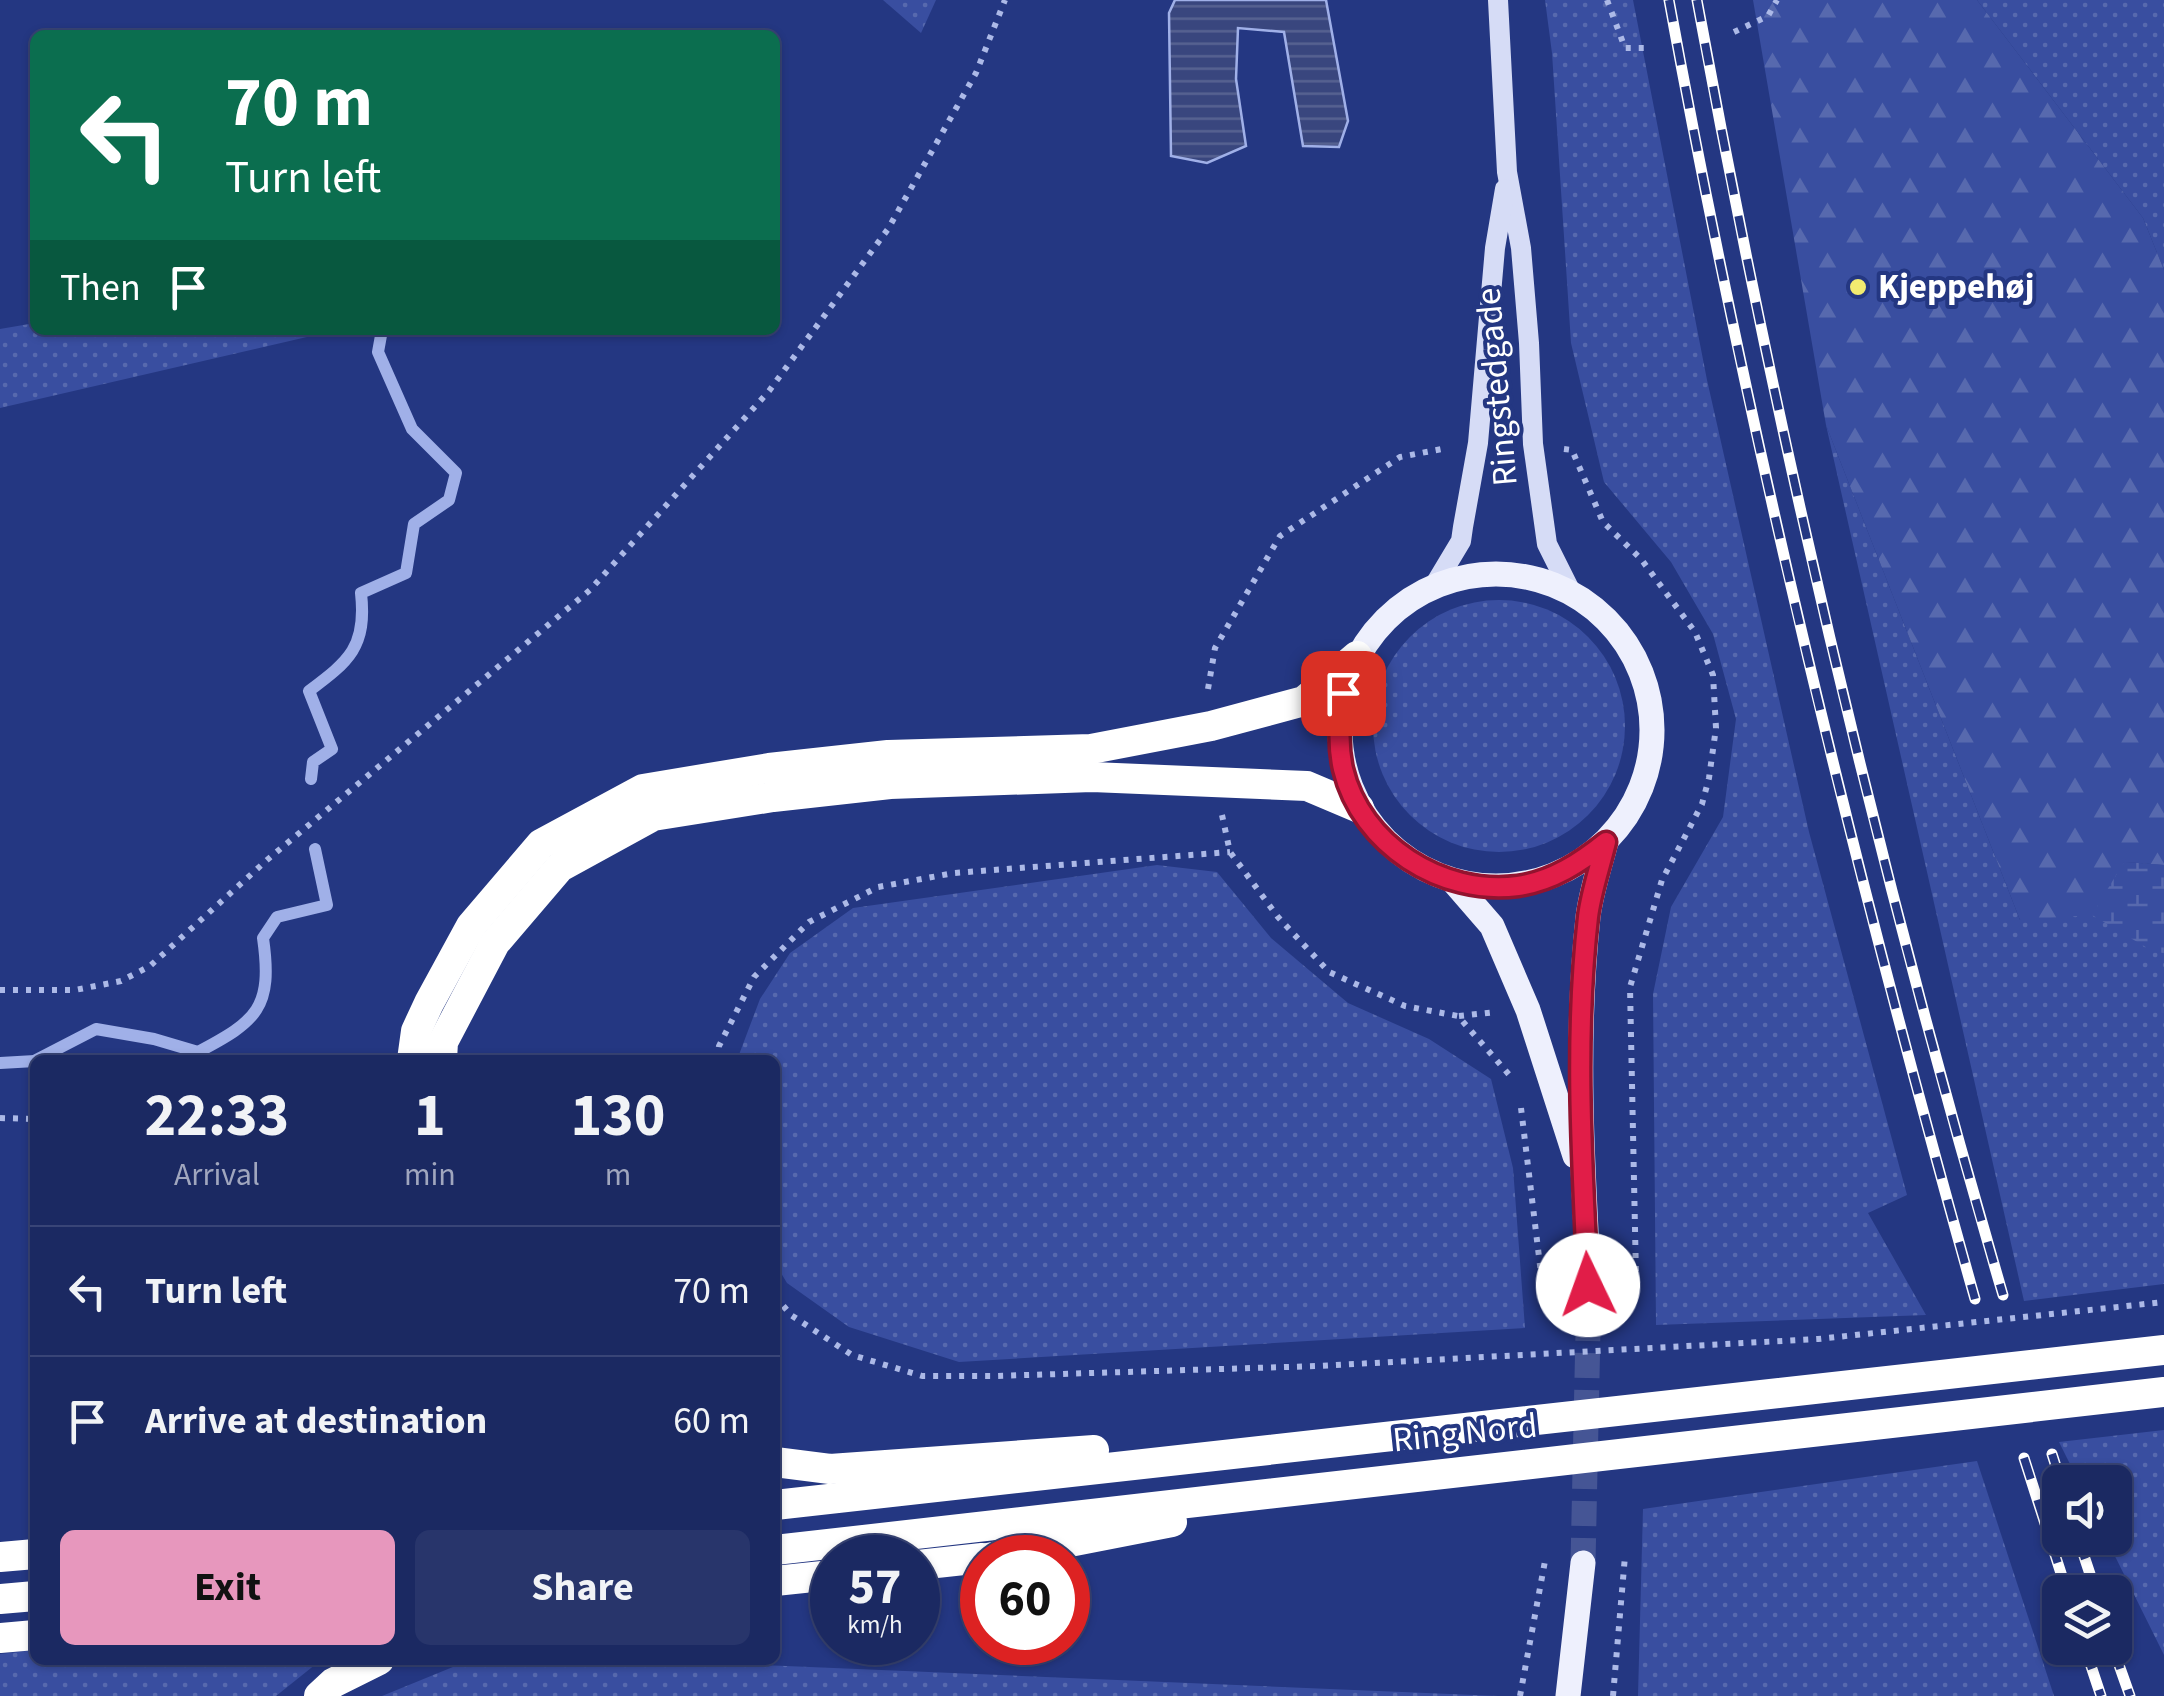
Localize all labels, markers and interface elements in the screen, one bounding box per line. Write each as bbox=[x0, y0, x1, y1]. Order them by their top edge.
text: 70 m bbox=[225, 53, 373, 153]
icon: left bbox=[60, 70, 190, 200]
text: Turn left bbox=[225, 146, 381, 210]
icon: arrive bbox=[161, 260, 216, 315]
text: Then bbox=[60, 261, 141, 315]
place label: Kjeppehøj bbox=[1878, 262, 2034, 312]
marker: Kjeppehøj bbox=[1847, 276, 1869, 298]
street label: Ringstedgade bbox=[1463, 286, 1531, 488]
pin bbox=[1301, 651, 1386, 736]
icon: arrive bbox=[1316, 666, 1371, 721]
text: 22:33 bbox=[145, 1074, 289, 1159]
text: 1 bbox=[414, 1074, 446, 1159]
text: 130 bbox=[570, 1074, 665, 1159]
text: Arrival bbox=[174, 1152, 260, 1198]
text: min bbox=[404, 1152, 456, 1198]
text: m bbox=[605, 1152, 631, 1198]
position arrow bbox=[1536, 1233, 1640, 1337]
icon: left bbox=[60, 1264, 115, 1319]
text: Turn left bbox=[145, 1264, 287, 1318]
text: 70 m bbox=[673, 1264, 750, 1318]
icon: arrive bbox=[60, 1394, 115, 1449]
text: Arrive at destination bbox=[145, 1394, 487, 1448]
text: 60 m bbox=[673, 1394, 750, 1448]
street label: Ring Nord bbox=[1390, 1401, 1540, 1465]
map controls bbox=[2042, 1465, 2132, 1665]
button: sound bbox=[2042, 1465, 2132, 1555]
button: Exit bbox=[60, 1530, 395, 1645]
button: Share bbox=[415, 1530, 750, 1645]
speed limit sign: 60 bbox=[960, 1535, 1090, 1665]
text: 57 bbox=[849, 1552, 901, 1623]
button: layers bbox=[2042, 1575, 2132, 1665]
text: km/h bbox=[847, 1607, 903, 1643]

